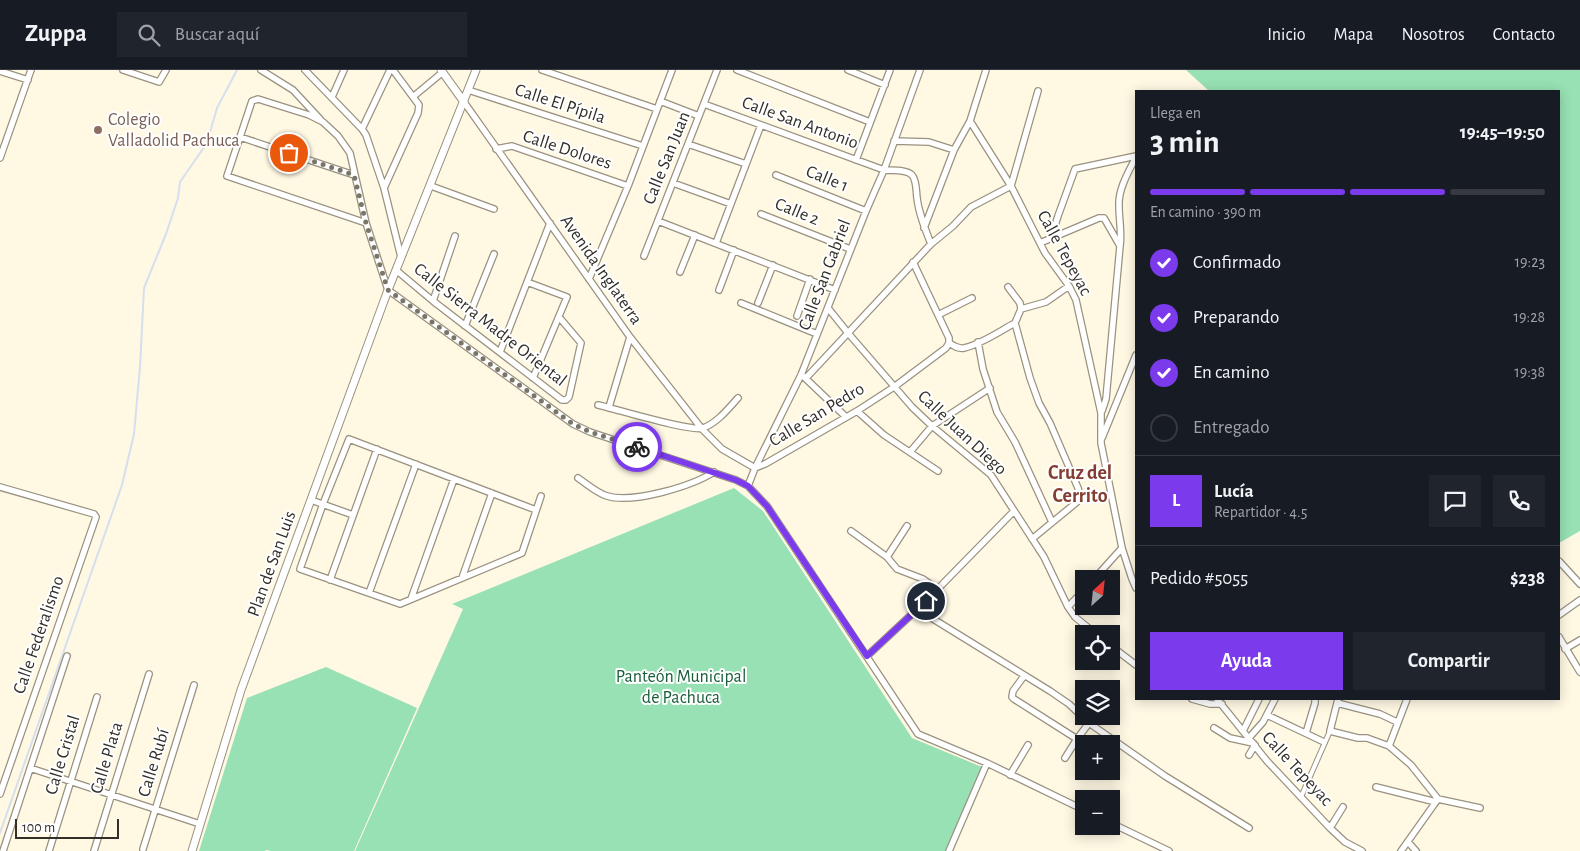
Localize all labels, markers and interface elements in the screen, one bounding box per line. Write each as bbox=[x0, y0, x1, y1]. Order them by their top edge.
search box bbox=[117, 12, 467, 57]
icon: search bbox=[135, 21, 163, 49]
text: Zuppa bbox=[25, 22, 87, 46]
text: Buscar aquí bbox=[175, 25, 259, 44]
text: Inicio bbox=[1267, 26, 1306, 44]
text: Mapa bbox=[1334, 26, 1373, 44]
text: Nosotros bbox=[1401, 26, 1465, 44]
text: Contacto bbox=[1493, 26, 1555, 44]
street label: Calle El Pípila bbox=[513, 81, 607, 127]
street label: Calle San Antonio bbox=[739, 94, 861, 152]
text: Llega en bbox=[1150, 105, 1201, 121]
street label: Calle San Juan bbox=[640, 109, 694, 207]
place label: Colegio Valladolid Pachuca bbox=[108, 111, 240, 150]
text: 19:45–19:50 bbox=[1460, 123, 1545, 142]
marker: Colegio Valladolid Pachuca bbox=[92, 124, 104, 136]
text: 3 min bbox=[1150, 126, 1220, 158]
street label: Calle Dolores bbox=[520, 127, 614, 173]
pin bbox=[268, 132, 310, 174]
icon: bag bbox=[275, 139, 303, 167]
street label: Calle 1 bbox=[803, 162, 851, 196]
street label: Calle 2 bbox=[772, 195, 822, 229]
text: En camino · 390 m bbox=[1150, 204, 1261, 220]
street label: Calle Tepeyac bbox=[1033, 208, 1095, 298]
street label: Avenida Inglaterra bbox=[557, 212, 645, 328]
street label: Calle San Gabriel bbox=[796, 217, 854, 333]
icon: check bbox=[1150, 249, 1178, 277]
text: Confirmado bbox=[1193, 253, 1281, 272]
text: 19:23 bbox=[1514, 254, 1545, 270]
street label: Calle Sierra Madre Oriental bbox=[410, 260, 570, 390]
icon: check bbox=[1150, 304, 1178, 332]
text: Preparando bbox=[1193, 308, 1279, 327]
text: 19:28 bbox=[1513, 309, 1545, 325]
icon: check bbox=[1150, 359, 1178, 387]
text: En camino bbox=[1193, 363, 1270, 382]
text: 19:38 bbox=[1514, 364, 1545, 380]
street label: Calle San Pedro bbox=[766, 380, 868, 450]
street label: Calle Juan Diego bbox=[914, 387, 1010, 479]
text: Entregado bbox=[1193, 418, 1269, 437]
courier bbox=[612, 422, 662, 472]
icon: bike bbox=[623, 433, 651, 461]
district label: Cruz del Cerrito bbox=[1048, 463, 1112, 506]
button: chat bbox=[1429, 475, 1481, 527]
button: phone bbox=[1493, 475, 1545, 527]
text: Lucía bbox=[1214, 482, 1254, 501]
text: L bbox=[1172, 491, 1180, 510]
text: Repartidor · 4.5 bbox=[1214, 504, 1307, 520]
street label: Plan de San Luis bbox=[245, 509, 299, 619]
text: Pedido #5055 bbox=[1150, 569, 1248, 588]
text: $238 bbox=[1510, 569, 1545, 588]
north arrow bbox=[1075, 570, 1120, 615]
map controls bbox=[1075, 570, 1120, 835]
street label: Calle Federalismo bbox=[10, 574, 68, 696]
pin bbox=[905, 580, 947, 622]
icon: home bbox=[912, 587, 940, 615]
button: locate bbox=[1075, 625, 1120, 670]
button: Ayuda bbox=[1150, 632, 1343, 690]
button: Compartir bbox=[1353, 632, 1545, 690]
park label: Panteón Municipal de Pachuca bbox=[616, 668, 746, 707]
button: layers bbox=[1075, 680, 1120, 725]
street label: Calle Cristal bbox=[42, 713, 84, 797]
street label: Calle Plata bbox=[88, 720, 126, 796]
street label: Calle Rubí bbox=[135, 726, 173, 799]
street label: Calle Tepeyac bbox=[1258, 729, 1336, 810]
button: + bbox=[1075, 735, 1120, 780]
button: − bbox=[1075, 790, 1120, 835]
scale bar bbox=[15, 816, 119, 839]
text: 100 m bbox=[22, 821, 55, 835]

